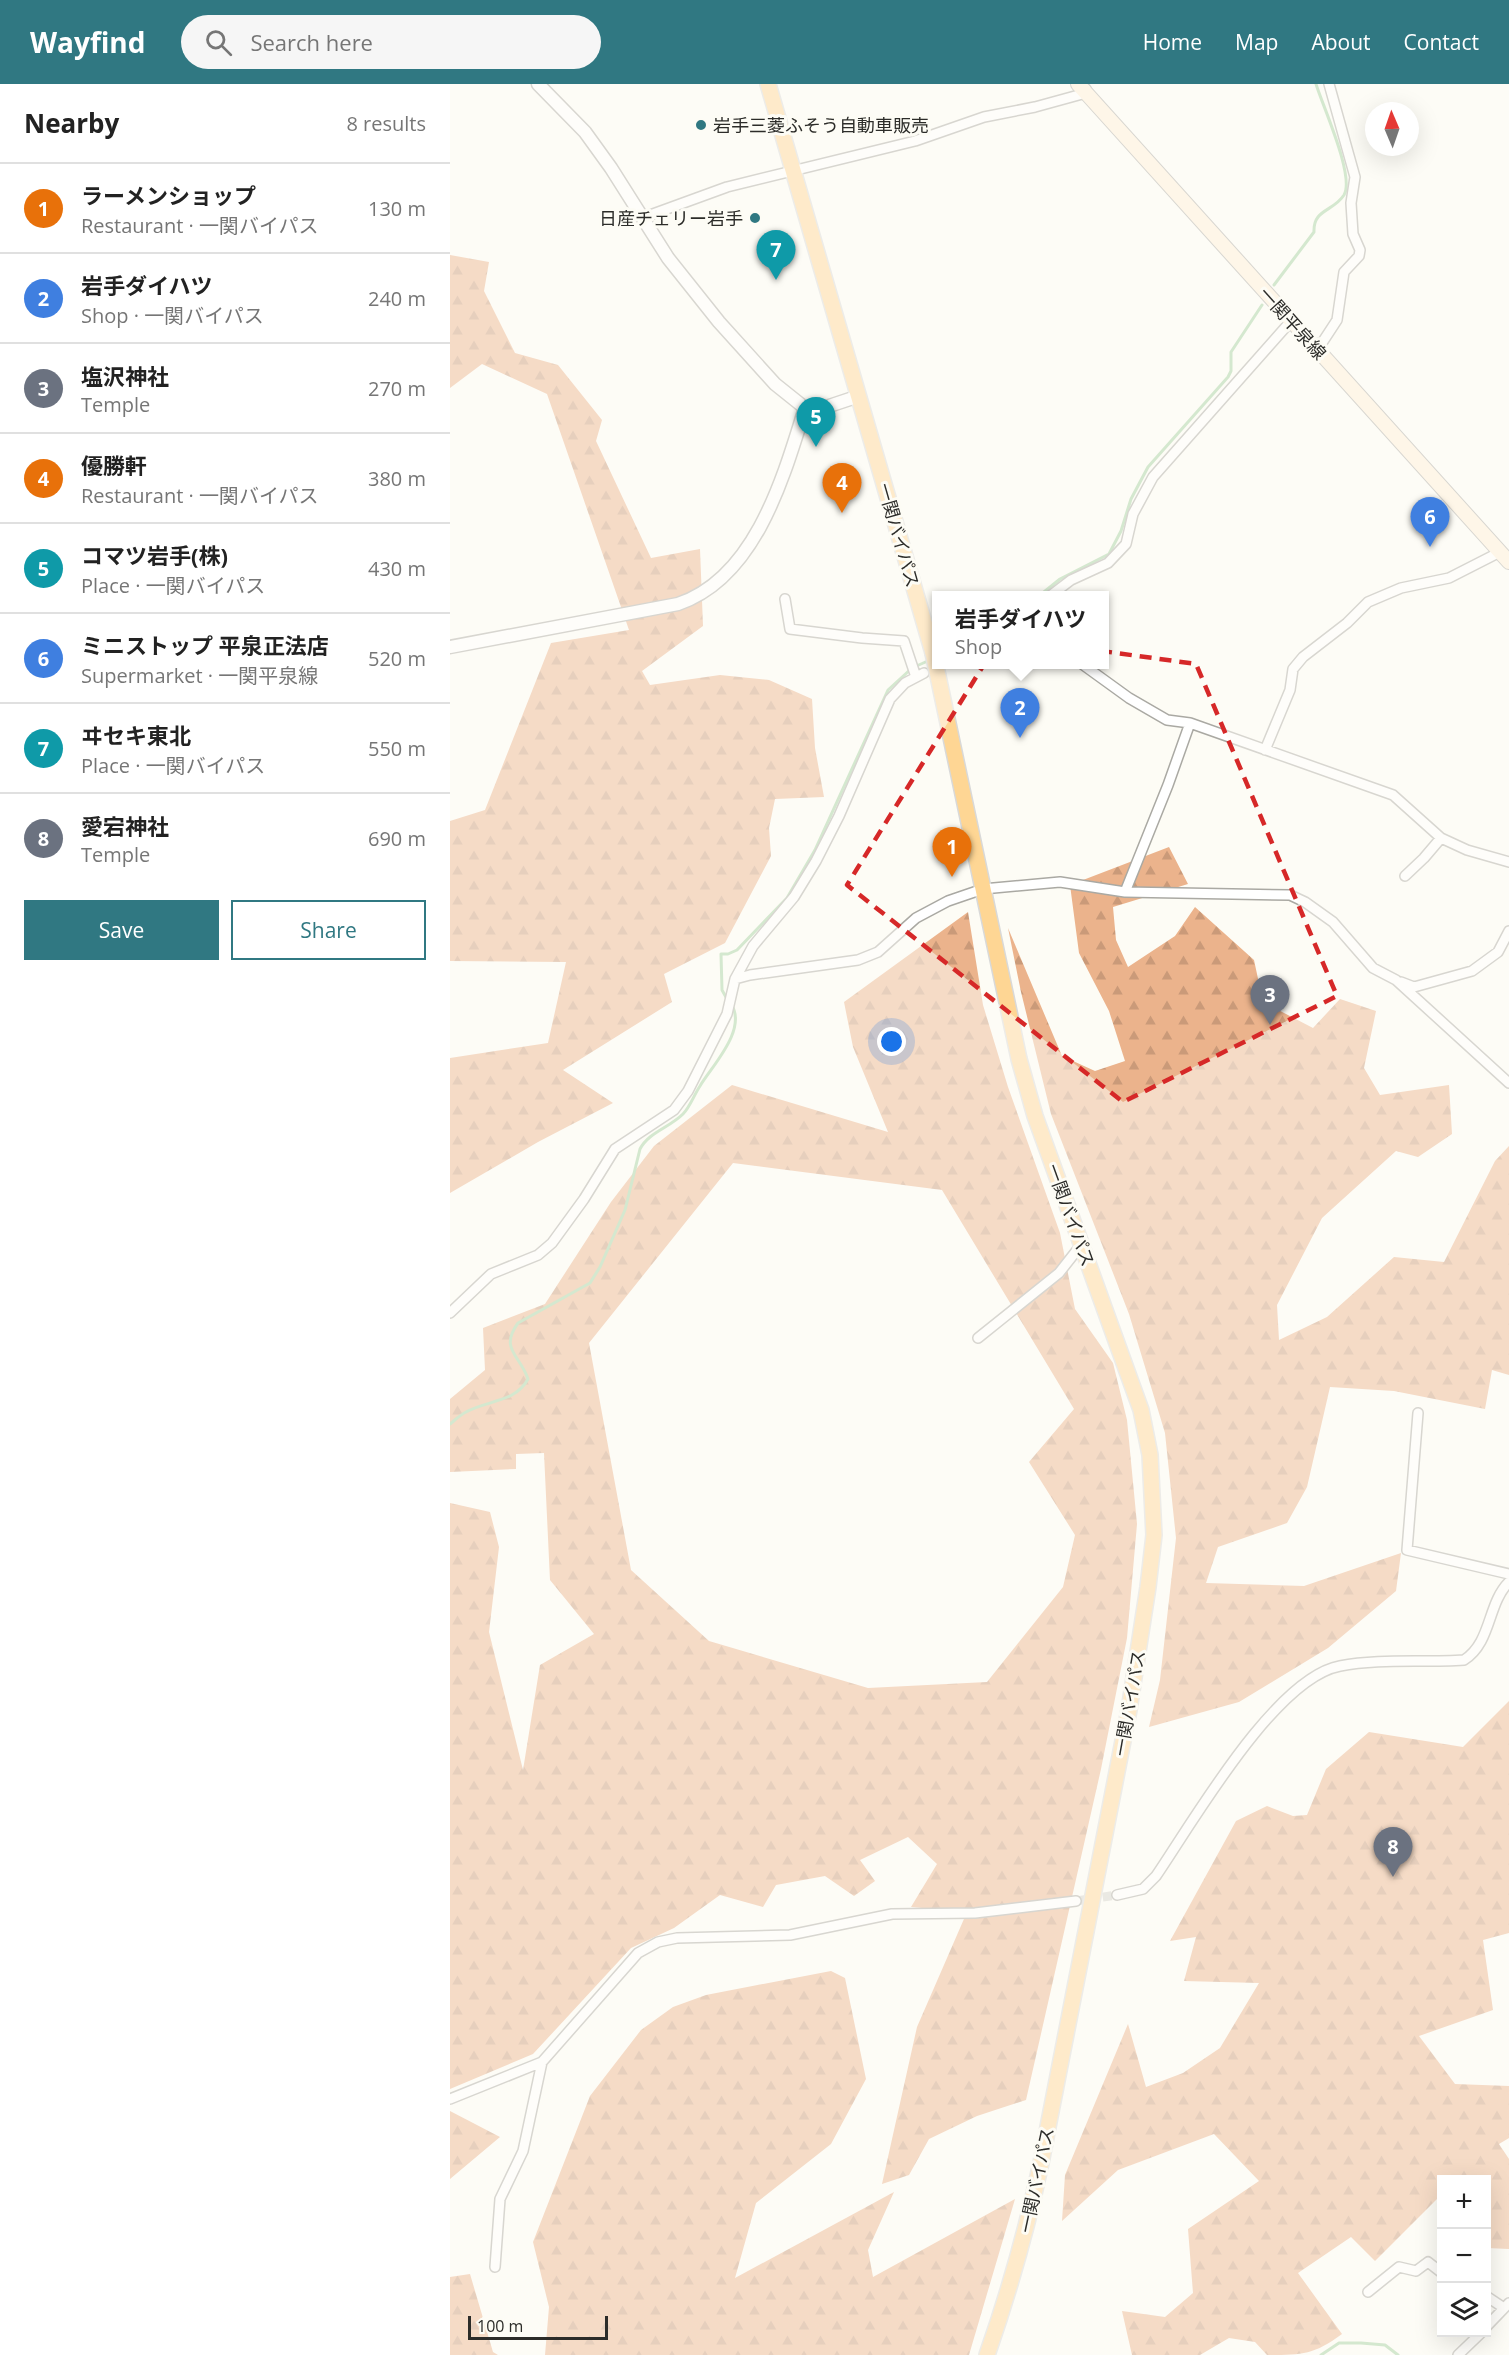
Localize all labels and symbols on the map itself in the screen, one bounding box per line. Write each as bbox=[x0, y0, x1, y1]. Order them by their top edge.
north arrow bbox=[1365, 102, 1419, 156]
place label: 岩手三菱ふそう自動車販売 bbox=[713, 113, 929, 137]
marker: 岩手三菱ふそう自動車販売 bbox=[694, 118, 708, 132]
place label: 日産チェリー岩手 bbox=[599, 206, 743, 230]
marker: 日産チェリー岩手 bbox=[748, 211, 762, 225]
pin: 7 bbox=[756, 230, 796, 280]
street label: 一関平泉線 bbox=[1254, 282, 1332, 364]
pin: 5 bbox=[796, 398, 836, 447]
pin: 4 bbox=[822, 464, 862, 513]
street label: 一関バイパス bbox=[873, 480, 925, 590]
pin: 6 bbox=[1410, 498, 1450, 547]
pin: 2 bbox=[1000, 688, 1040, 738]
pin: 1 bbox=[932, 828, 972, 877]
pin: 3 bbox=[1250, 976, 1290, 1025]
your location bbox=[877, 1027, 906, 1056]
street label: 一関バイパス bbox=[1041, 1160, 1101, 1270]
street label: 一関バイパス bbox=[1108, 1648, 1150, 1758]
pin: 8 bbox=[1374, 1828, 1412, 1877]
street label: 一関バイパス bbox=[1013, 2125, 1059, 2235]
scale bar bbox=[468, 2313, 608, 2340]

